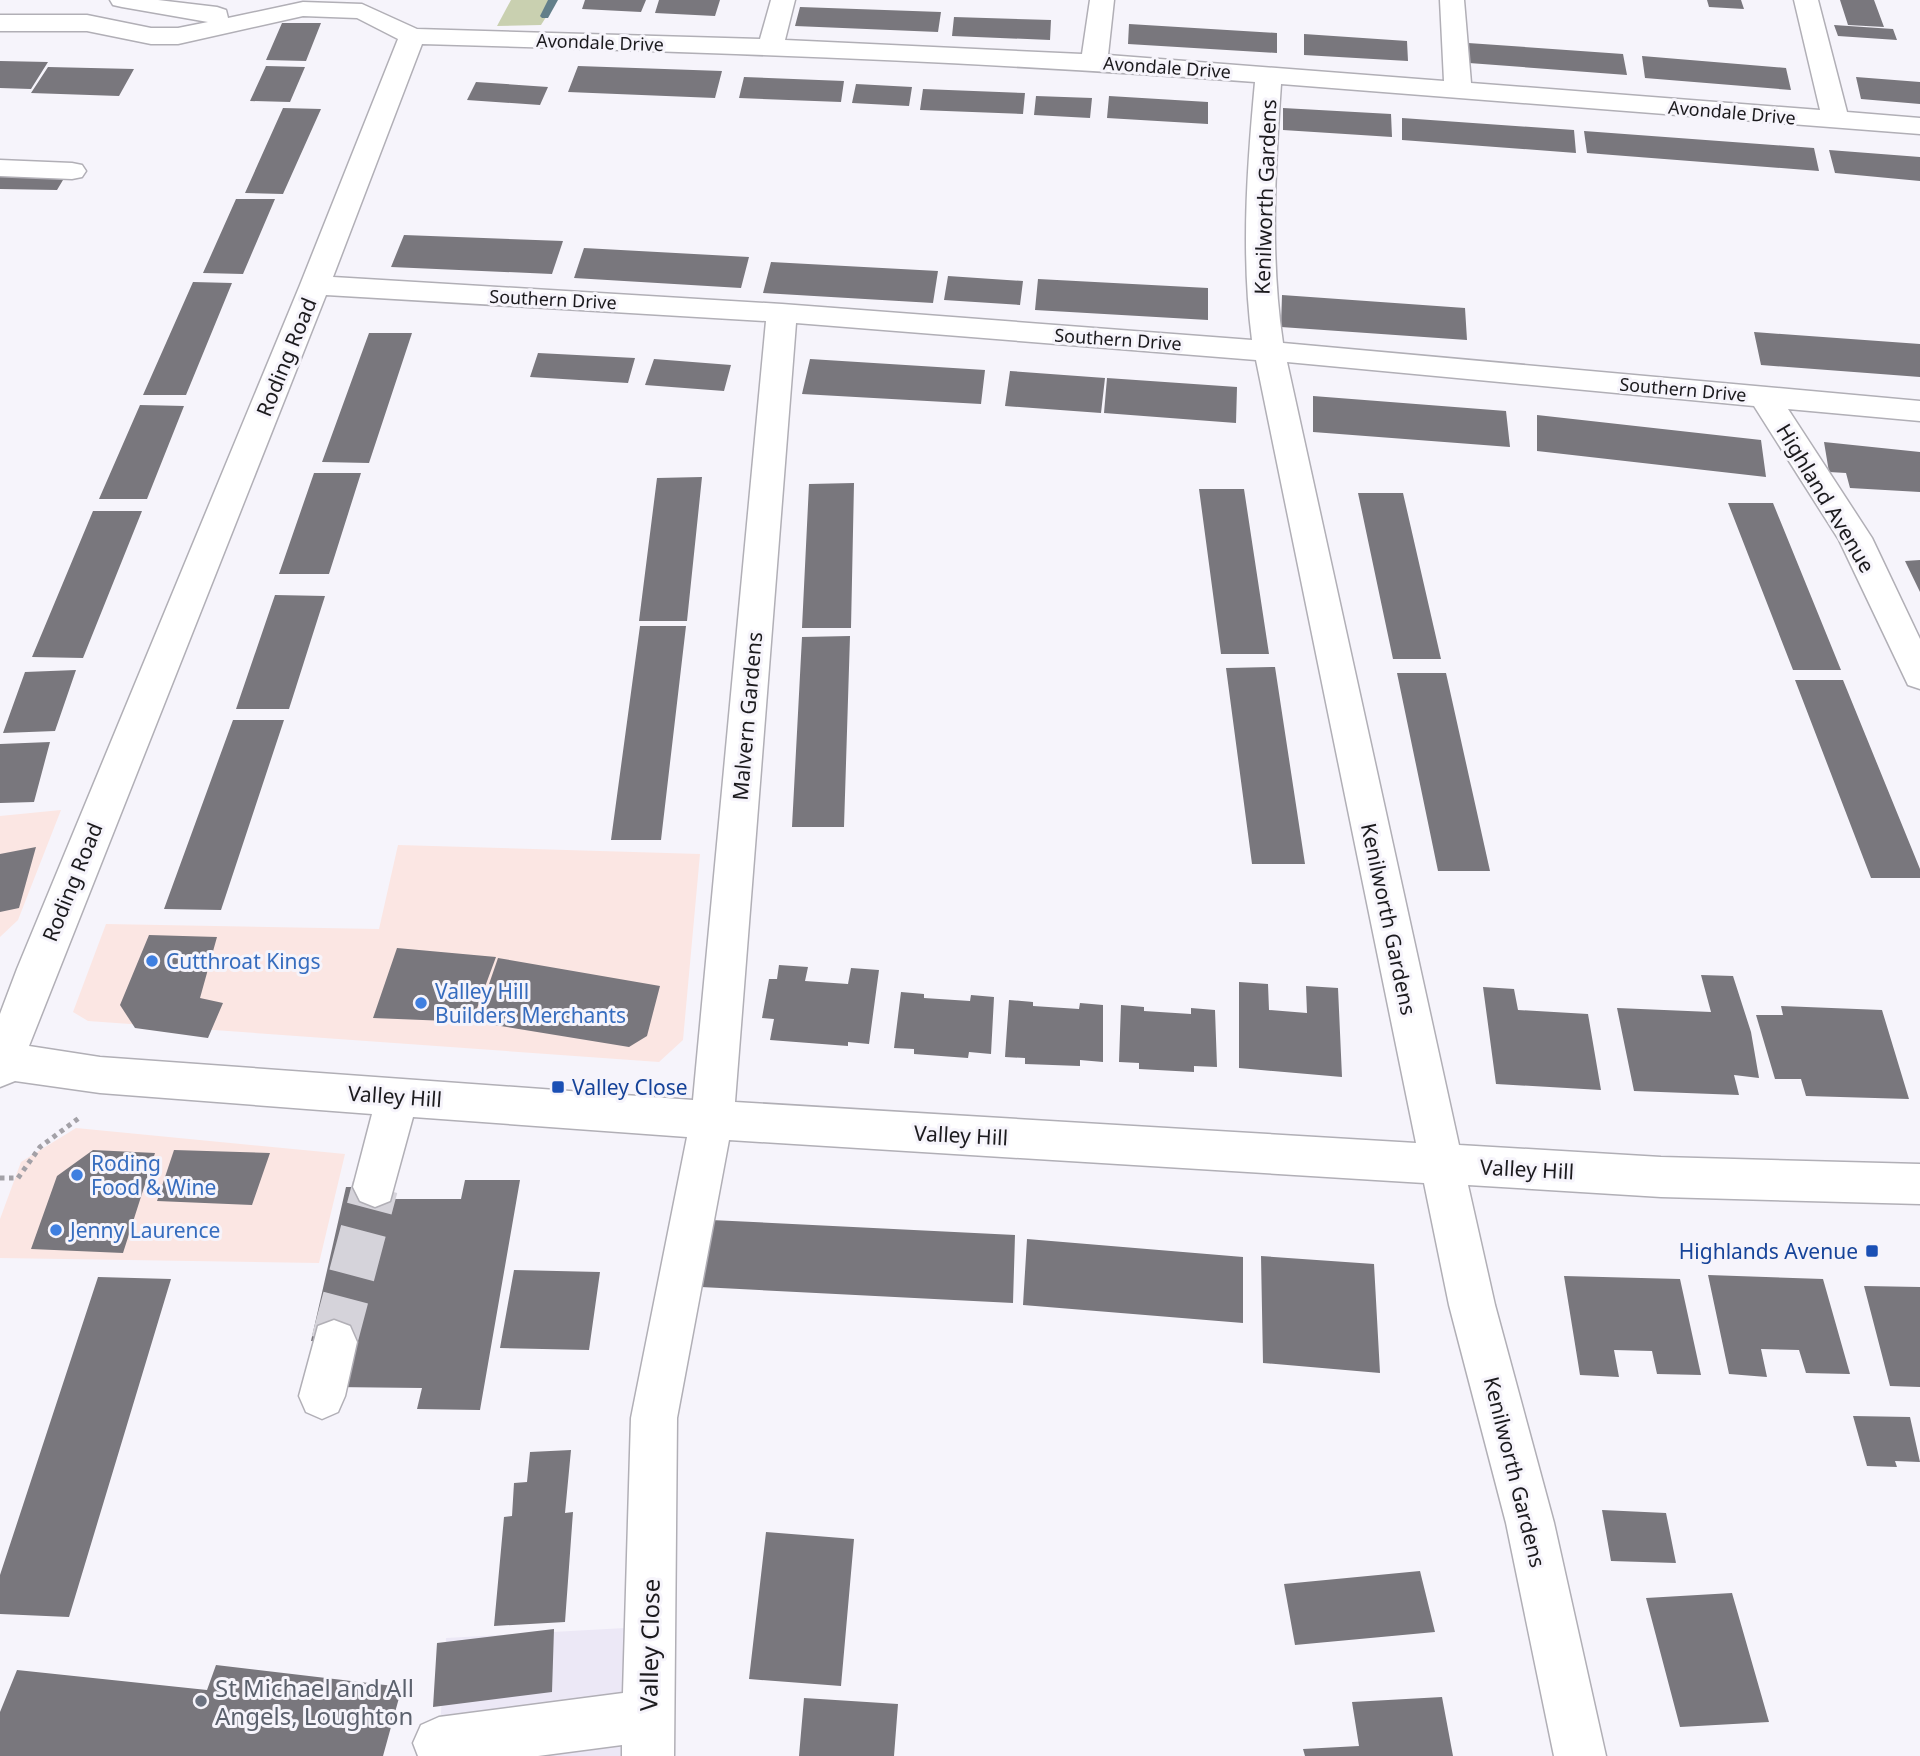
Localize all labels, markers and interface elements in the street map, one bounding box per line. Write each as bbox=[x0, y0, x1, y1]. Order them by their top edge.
street label: Avondale Drive bbox=[536, 28, 664, 56]
street label: Avondale Drive bbox=[1102, 51, 1232, 83]
street label: Avondale Drive bbox=[1667, 94, 1797, 130]
street label: Kenilworth Gardens bbox=[1248, 99, 1282, 295]
street label: Southern Drive bbox=[489, 284, 617, 314]
street label: Roding Road bbox=[249, 293, 323, 421]
street label: Southern Drive bbox=[1054, 323, 1182, 355]
street label: Southern Drive bbox=[1618, 371, 1748, 407]
street label: Highland Avenue bbox=[1770, 418, 1882, 578]
street label: Malvern Gardens bbox=[726, 631, 768, 801]
street label: Roding Road bbox=[35, 818, 109, 946]
street label: Kenilworth Gardens bbox=[1355, 820, 1423, 1018]
place label: Cutthroat Kings bbox=[166, 947, 321, 975]
marker: Cutthroat Kings bbox=[144, 953, 160, 969]
place label: Valley Hill Builders Merchants bbox=[435, 977, 626, 1029]
marker: Valley Hill Builders Merchants bbox=[413, 995, 429, 1011]
place label: Valley Close bbox=[572, 1073, 688, 1101]
street label: Valley Hill bbox=[347, 1079, 443, 1113]
marker: Valley Close bbox=[550, 1079, 566, 1095]
street label: Valley Hill bbox=[913, 1119, 1009, 1151]
place label: Roding Food & Wine bbox=[91, 1149, 216, 1201]
street label: Valley Hill bbox=[1479, 1153, 1575, 1185]
marker: Roding Food & Wine bbox=[69, 1167, 85, 1183]
place label: Jenny Laurence bbox=[68, 1216, 220, 1244]
marker: Jenny Laurence bbox=[48, 1222, 64, 1238]
place label: Highlands Avenue bbox=[1679, 1237, 1858, 1265]
marker: Highlands Avenue bbox=[1864, 1243, 1880, 1259]
street label: Kenilworth Gardens bbox=[1478, 1374, 1552, 1570]
street label: Valley Close bbox=[631, 1579, 667, 1711]
place label: St Michael and All Angels, Loughton bbox=[215, 1671, 414, 1732]
marker: St Michael and All Angels, Loughton bbox=[193, 1693, 209, 1709]

